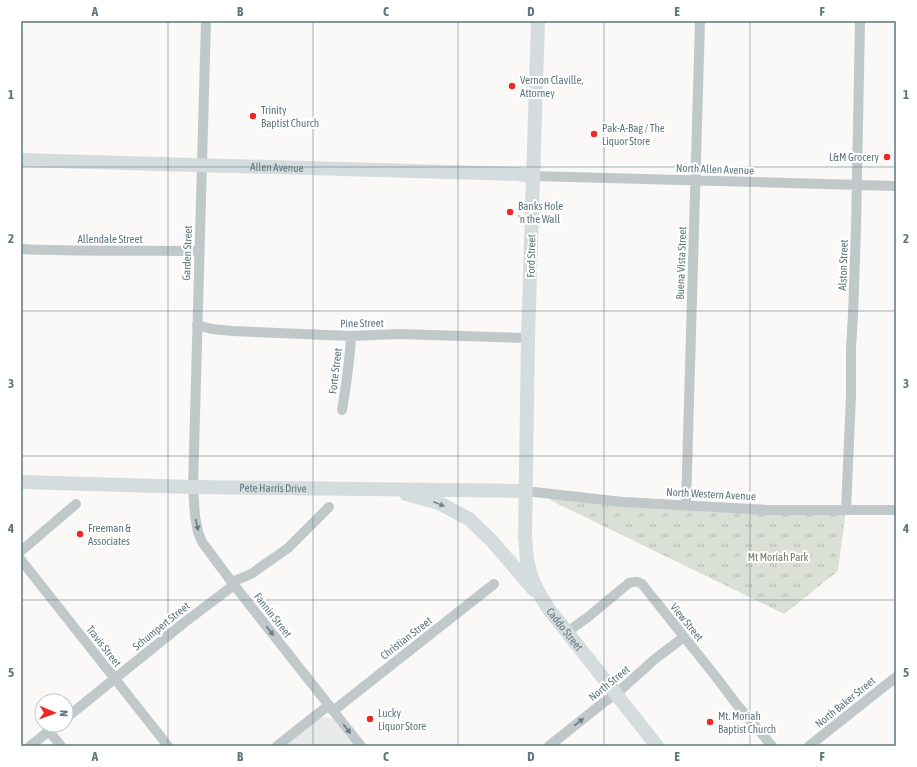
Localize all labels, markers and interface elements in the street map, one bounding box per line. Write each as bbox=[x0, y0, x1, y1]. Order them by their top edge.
text: A bbox=[91, 4, 99, 19]
text: B bbox=[237, 4, 244, 19]
text: C bbox=[383, 4, 389, 19]
text: D bbox=[527, 4, 535, 19]
text: E bbox=[674, 4, 680, 19]
text: F bbox=[819, 4, 825, 19]
place label: Vernon Claville, Attorney bbox=[520, 74, 583, 99]
marker: Vernon Claville, Attorney bbox=[507, 81, 517, 91]
text: 1 bbox=[8, 87, 14, 102]
text: 1 bbox=[903, 87, 909, 102]
place label: Trinity Baptist Church bbox=[261, 104, 319, 129]
marker: Trinity Baptist Church bbox=[248, 111, 258, 121]
place label: Pak-A-Bag / The Liquor Store bbox=[602, 122, 665, 147]
marker: Pak-A-Bag / The Liquor Store bbox=[589, 129, 599, 139]
place label: L&M Grocery bbox=[829, 151, 879, 163]
marker: L&M Grocery bbox=[882, 152, 892, 162]
street label: Allen Avenue bbox=[250, 160, 304, 174]
street label: North Allen Avenue bbox=[676, 162, 754, 176]
place label: Banks Hole 'n the Wall bbox=[518, 200, 563, 225]
marker: Banks Hole 'n the Wall bbox=[505, 207, 515, 217]
street label: Garden Street bbox=[180, 225, 194, 281]
street label: Buena Vista Street bbox=[674, 226, 688, 300]
text: 2 bbox=[8, 231, 14, 246]
text: 2 bbox=[903, 231, 909, 246]
street label: Allendale Street bbox=[77, 233, 143, 245]
street label: Ford Street bbox=[525, 234, 537, 278]
street label: Alston Street bbox=[836, 239, 850, 291]
street label: Pine Street bbox=[340, 317, 384, 329]
street label: Forte Street bbox=[326, 347, 344, 395]
text: 3 bbox=[8, 376, 14, 391]
text: 3 bbox=[903, 376, 909, 391]
street label: Pete Harris Drive bbox=[239, 482, 307, 494]
street label: North Western Avenue bbox=[666, 486, 756, 502]
one-way arrow bbox=[433, 501, 445, 507]
one-way arrow bbox=[194, 519, 200, 532]
text: 4 bbox=[7, 521, 14, 536]
text: 4 bbox=[902, 521, 909, 536]
place label: Freeman & Associates bbox=[88, 522, 131, 547]
marker: Freeman & Associates bbox=[75, 529, 85, 539]
park label: Mt Moriah Park bbox=[748, 551, 809, 563]
street label: Fannin Street bbox=[252, 590, 294, 640]
street label: Schumpert Street bbox=[130, 599, 192, 653]
street label: View Street bbox=[668, 601, 706, 643]
street label: Caddo Street bbox=[544, 605, 585, 653]
street label: Christian Street bbox=[378, 614, 434, 662]
street label: Travis Street bbox=[84, 623, 124, 669]
one-way arrow bbox=[266, 626, 275, 637]
street label: North Street bbox=[586, 663, 632, 703]
text: 5 bbox=[8, 665, 14, 680]
text: 5 bbox=[903, 665, 909, 680]
street label: North Baker Street bbox=[813, 674, 877, 730]
north arrow bbox=[34, 693, 74, 733]
place label: Lucky Liquor Store bbox=[378, 707, 426, 732]
text: N bbox=[58, 710, 70, 717]
place label: Mt. Moriah Baptist Church bbox=[718, 710, 776, 735]
marker: Lucky Liquor Store bbox=[365, 714, 375, 724]
one-way arrow bbox=[574, 717, 585, 726]
marker: Mt. Moriah Baptist Church bbox=[705, 717, 715, 727]
one-way arrow bbox=[343, 723, 351, 734]
text: A bbox=[91, 749, 99, 764]
text: B bbox=[237, 749, 244, 764]
text: C bbox=[383, 749, 389, 764]
text: D bbox=[527, 749, 535, 764]
text: E bbox=[674, 749, 680, 764]
text: F bbox=[819, 749, 825, 764]

